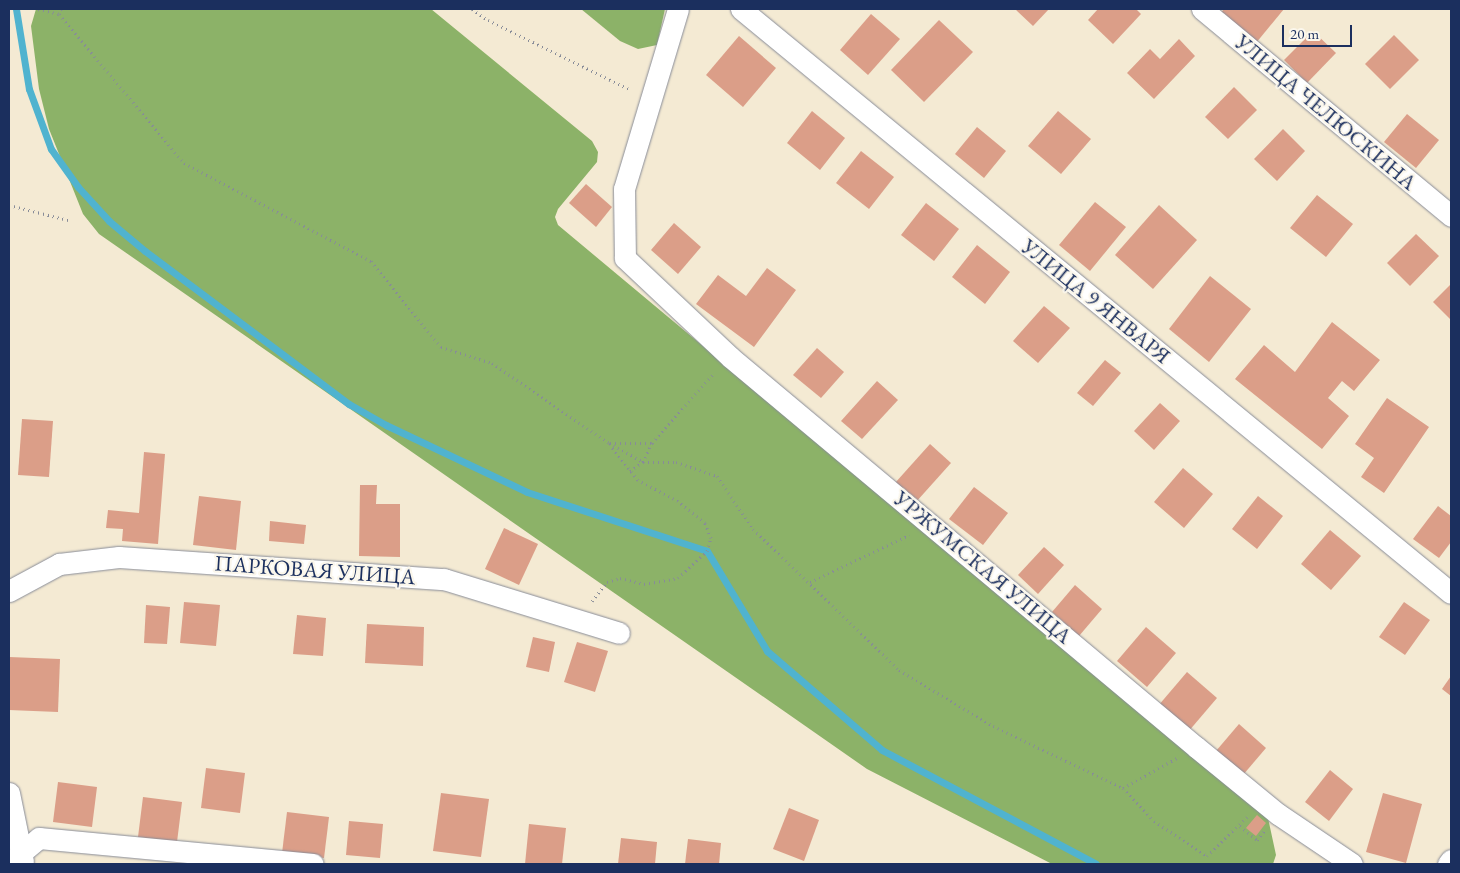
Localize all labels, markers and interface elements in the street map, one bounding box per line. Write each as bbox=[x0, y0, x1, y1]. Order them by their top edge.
scale bar bbox=[1285, 15, 1355, 47]
text: 20 m bbox=[1290, 24, 1319, 43]
street label: УЛИЦА ЧЕЛЮСКИНА bbox=[1230, 28, 1422, 196]
street label: УЛИЦА 9 ЯНВАРЯ bbox=[1016, 233, 1176, 369]
street label: УРЖУМСКАЯ УЛИЦА bbox=[889, 485, 1077, 649]
street label: ПАРКОВАЯ УЛИЦА bbox=[214, 550, 416, 590]

